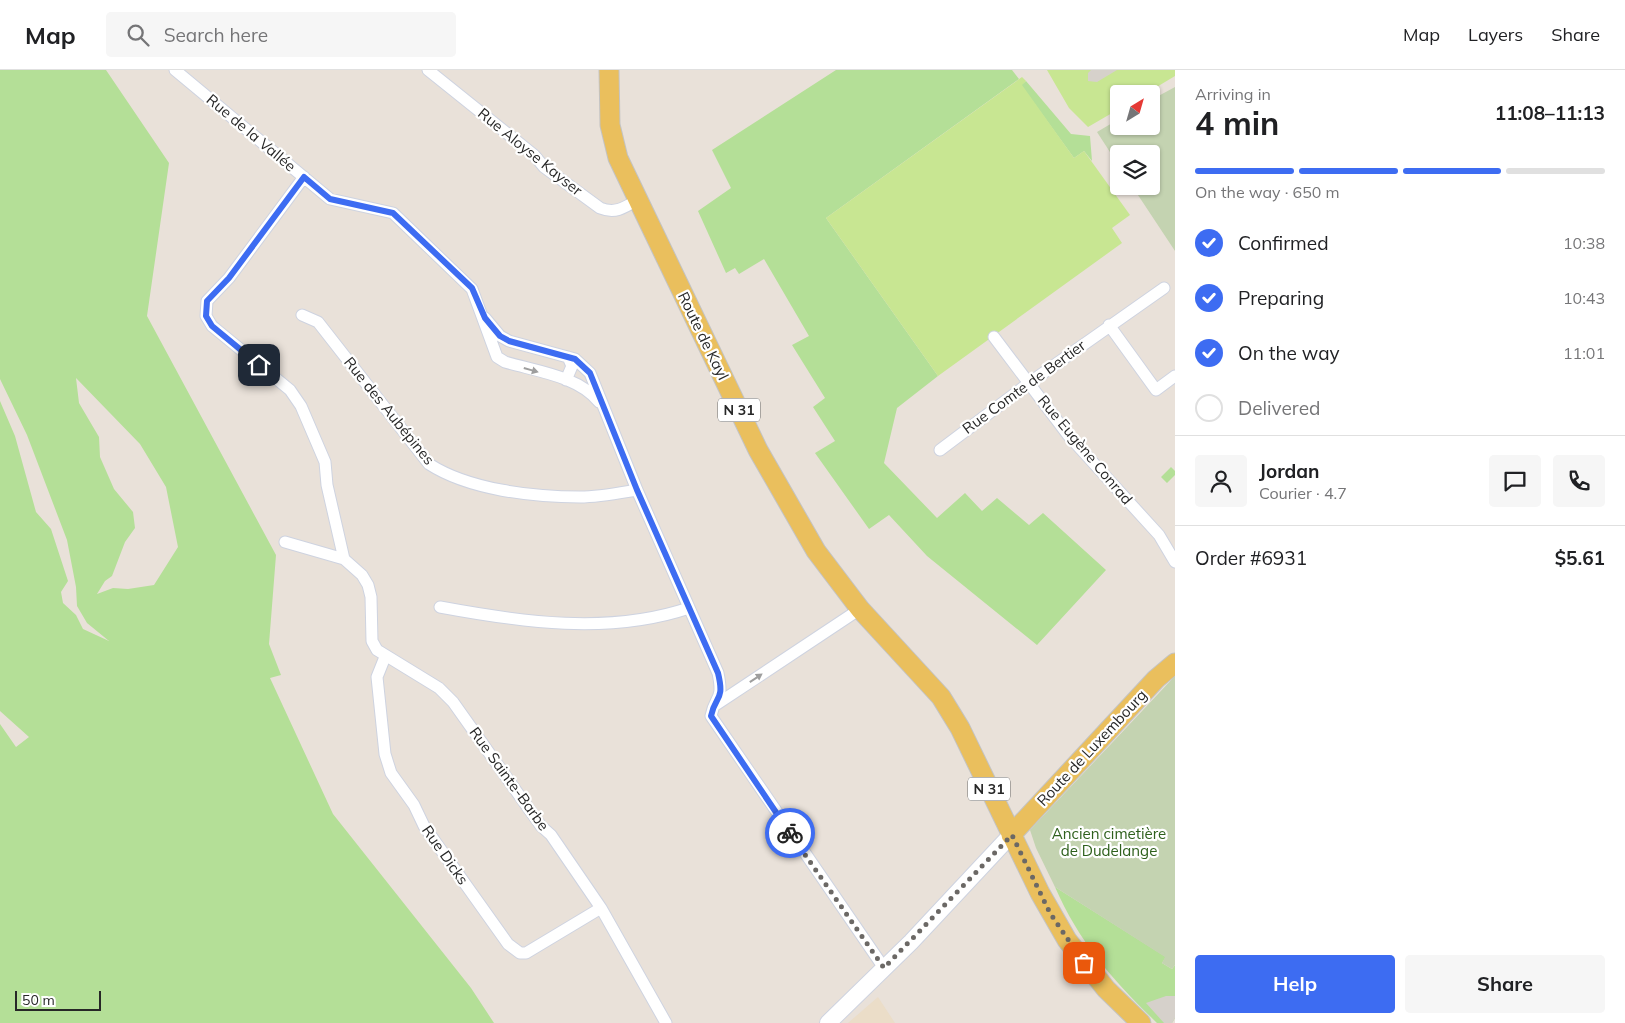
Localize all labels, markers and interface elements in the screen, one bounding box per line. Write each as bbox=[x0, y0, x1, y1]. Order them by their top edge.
search box bbox=[106, 12, 456, 57]
text: Map bbox=[25, 20, 76, 50]
icon: search bbox=[124, 21, 152, 49]
text: Search here bbox=[164, 23, 268, 47]
text: Map bbox=[1403, 23, 1440, 46]
text: Layers bbox=[1468, 23, 1523, 46]
text: Share bbox=[1551, 23, 1600, 46]
text: Arriving in bbox=[1195, 84, 1271, 104]
north arrow bbox=[1110, 85, 1160, 135]
map controls bbox=[1110, 85, 1160, 195]
street label: Rue de la Vallée bbox=[203, 90, 300, 175]
text: 11:08–11:13 bbox=[1495, 101, 1605, 125]
text: 4 min bbox=[1195, 103, 1279, 143]
street label: Rue Aloyse Kayser bbox=[474, 104, 587, 200]
button: layers bbox=[1110, 145, 1160, 195]
text: On the way · 650 m bbox=[1195, 182, 1340, 202]
icon: check bbox=[1195, 229, 1223, 257]
text: Confirmed bbox=[1238, 231, 1329, 255]
text: 10:38 bbox=[1563, 233, 1605, 253]
icon: check bbox=[1195, 284, 1223, 312]
text: Preparing bbox=[1238, 286, 1324, 310]
text: 10:43 bbox=[1563, 288, 1605, 308]
street label: Route de Kayl bbox=[674, 289, 733, 383]
street label: Rue Comte de Bertier bbox=[958, 335, 1089, 438]
icon: check bbox=[1195, 339, 1223, 367]
text: On the way bbox=[1238, 341, 1340, 365]
text: 11:01 bbox=[1563, 343, 1605, 363]
pin bbox=[238, 344, 280, 386]
icon: home bbox=[245, 351, 273, 379]
street label: Rue des Aubépines bbox=[340, 353, 439, 469]
one-way arrow bbox=[523, 366, 538, 374]
street label: Rue Eugène Conrad bbox=[1034, 391, 1137, 508]
text: Delivered bbox=[1238, 396, 1320, 420]
road number: N 31 bbox=[718, 398, 760, 422]
button: person bbox=[1195, 455, 1247, 507]
button: chat bbox=[1489, 455, 1541, 507]
button: phone bbox=[1553, 455, 1605, 507]
text: Jordan bbox=[1259, 459, 1319, 483]
text: Courier · 4.7 bbox=[1259, 483, 1347, 503]
text: Order #6931 bbox=[1195, 546, 1307, 570]
text: $5.61 bbox=[1555, 546, 1605, 570]
one-way arrow bbox=[750, 673, 763, 683]
street label: Route de Luxembourg bbox=[1033, 686, 1150, 810]
street label: Rue Sainte-Barbe bbox=[465, 723, 553, 834]
road number: N 31 bbox=[968, 778, 1010, 801]
courier bbox=[765, 808, 815, 858]
icon: bike bbox=[776, 819, 804, 847]
street label: Rue Dicks bbox=[418, 821, 473, 888]
park label: Ancien cimetière de Dudelange bbox=[1052, 824, 1166, 860]
pin bbox=[1063, 942, 1105, 984]
icon: bag bbox=[1070, 949, 1098, 977]
button: Help bbox=[1195, 955, 1395, 1013]
button: Share bbox=[1405, 955, 1605, 1013]
scale bar bbox=[15, 988, 101, 1011]
text: 50 m bbox=[22, 991, 55, 1009]

